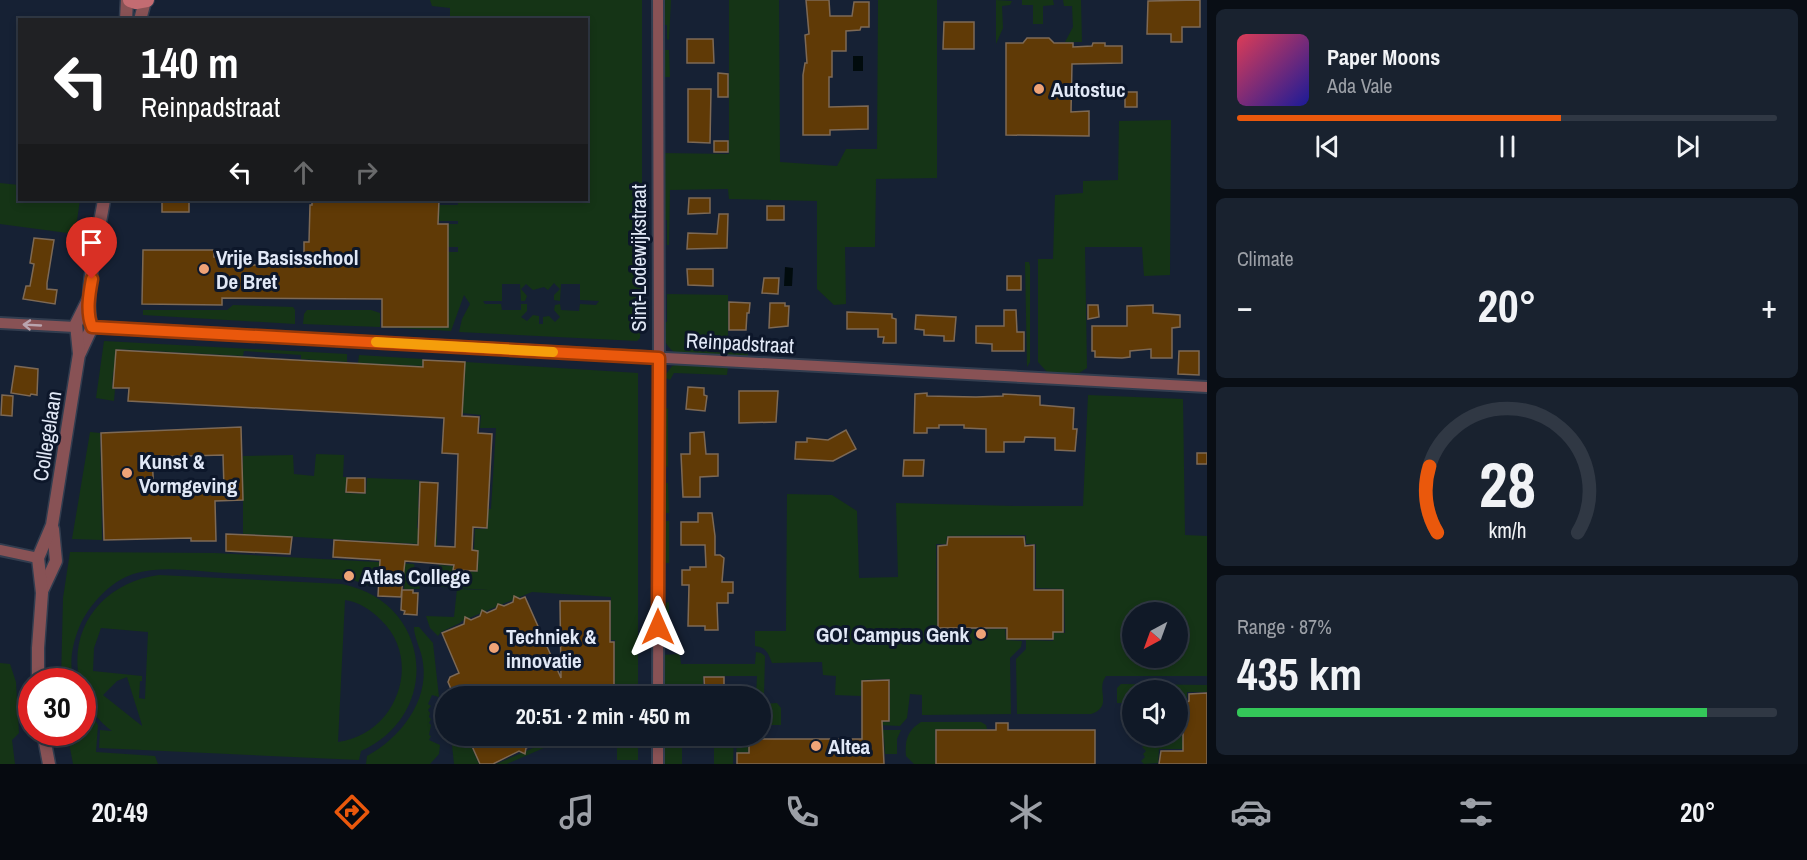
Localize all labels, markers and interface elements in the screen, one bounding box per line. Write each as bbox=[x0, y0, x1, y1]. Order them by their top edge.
text: 140 m bbox=[141, 35, 239, 91]
icon: left bbox=[42, 42, 120, 120]
text: Paper Moons bbox=[1327, 42, 1440, 72]
text: Ada Vale bbox=[1327, 72, 1392, 99]
place label: Autostuc bbox=[1051, 75, 1126, 104]
marker: Autostuc bbox=[1032, 82, 1046, 96]
text: Reinpadstraat bbox=[141, 89, 280, 125]
icon: previous bbox=[1311, 130, 1344, 163]
icon: pause bbox=[1491, 130, 1524, 163]
icon: next bbox=[1671, 130, 1704, 163]
icon: left bbox=[224, 156, 257, 189]
icon: ahead bbox=[287, 156, 320, 189]
icon: right bbox=[350, 156, 383, 189]
street label: Sint-Lodewijkstraat bbox=[624, 184, 653, 332]
pin bbox=[66, 217, 117, 279]
icon: arrive bbox=[75, 226, 108, 259]
place label: Vrije Basisschool De Bret bbox=[216, 243, 359, 296]
text: Climate bbox=[1237, 245, 1294, 272]
marker: Vrije Basisschool De Bret bbox=[197, 262, 211, 276]
text: 20° bbox=[1477, 275, 1537, 336]
text: − bbox=[1237, 284, 1253, 328]
text: + bbox=[1761, 284, 1777, 328]
one-way arrow bbox=[22, 320, 42, 331]
street label: Reinpadstraat bbox=[685, 326, 795, 360]
street label: Collegelaan bbox=[26, 389, 68, 483]
text: 28 bbox=[1479, 443, 1535, 527]
place label: Kunst & Vormgeving bbox=[139, 447, 238, 500]
marker: Kunst & Vormgeving bbox=[120, 466, 134, 480]
text: km/h bbox=[1488, 517, 1526, 546]
place label: Atlas College bbox=[361, 562, 470, 591]
marker: Atlas College bbox=[342, 569, 356, 583]
position arrow bbox=[626, 595, 690, 659]
north arrow bbox=[1122, 602, 1188, 668]
map controls bbox=[1122, 602, 1188, 746]
text: Range · 87% bbox=[1237, 613, 1332, 640]
place label: GO! Campus Genk bbox=[816, 620, 969, 649]
place label: Techniek & innovatie bbox=[506, 622, 597, 675]
marker: GO! Campus Genk bbox=[974, 627, 988, 641]
marker: Techniek & innovatie bbox=[487, 641, 501, 655]
text: 435 km bbox=[1237, 643, 1362, 704]
speed limit sign: 30 bbox=[18, 668, 96, 746]
button: sound bbox=[1122, 680, 1188, 746]
text: 20:51 · 2 min · 450 m bbox=[516, 701, 690, 731]
place label: Altea bbox=[828, 732, 871, 761]
marker: Altea bbox=[809, 739, 823, 753]
icon: directions bbox=[331, 791, 373, 833]
icon: music bbox=[556, 791, 598, 833]
icon: phone bbox=[781, 791, 823, 833]
icon: climate bbox=[1005, 791, 1047, 833]
icon: car bbox=[1230, 791, 1272, 833]
icon: filters bbox=[1455, 791, 1497, 833]
text: 20:49 bbox=[91, 794, 148, 830]
text: 20° bbox=[1680, 794, 1716, 830]

